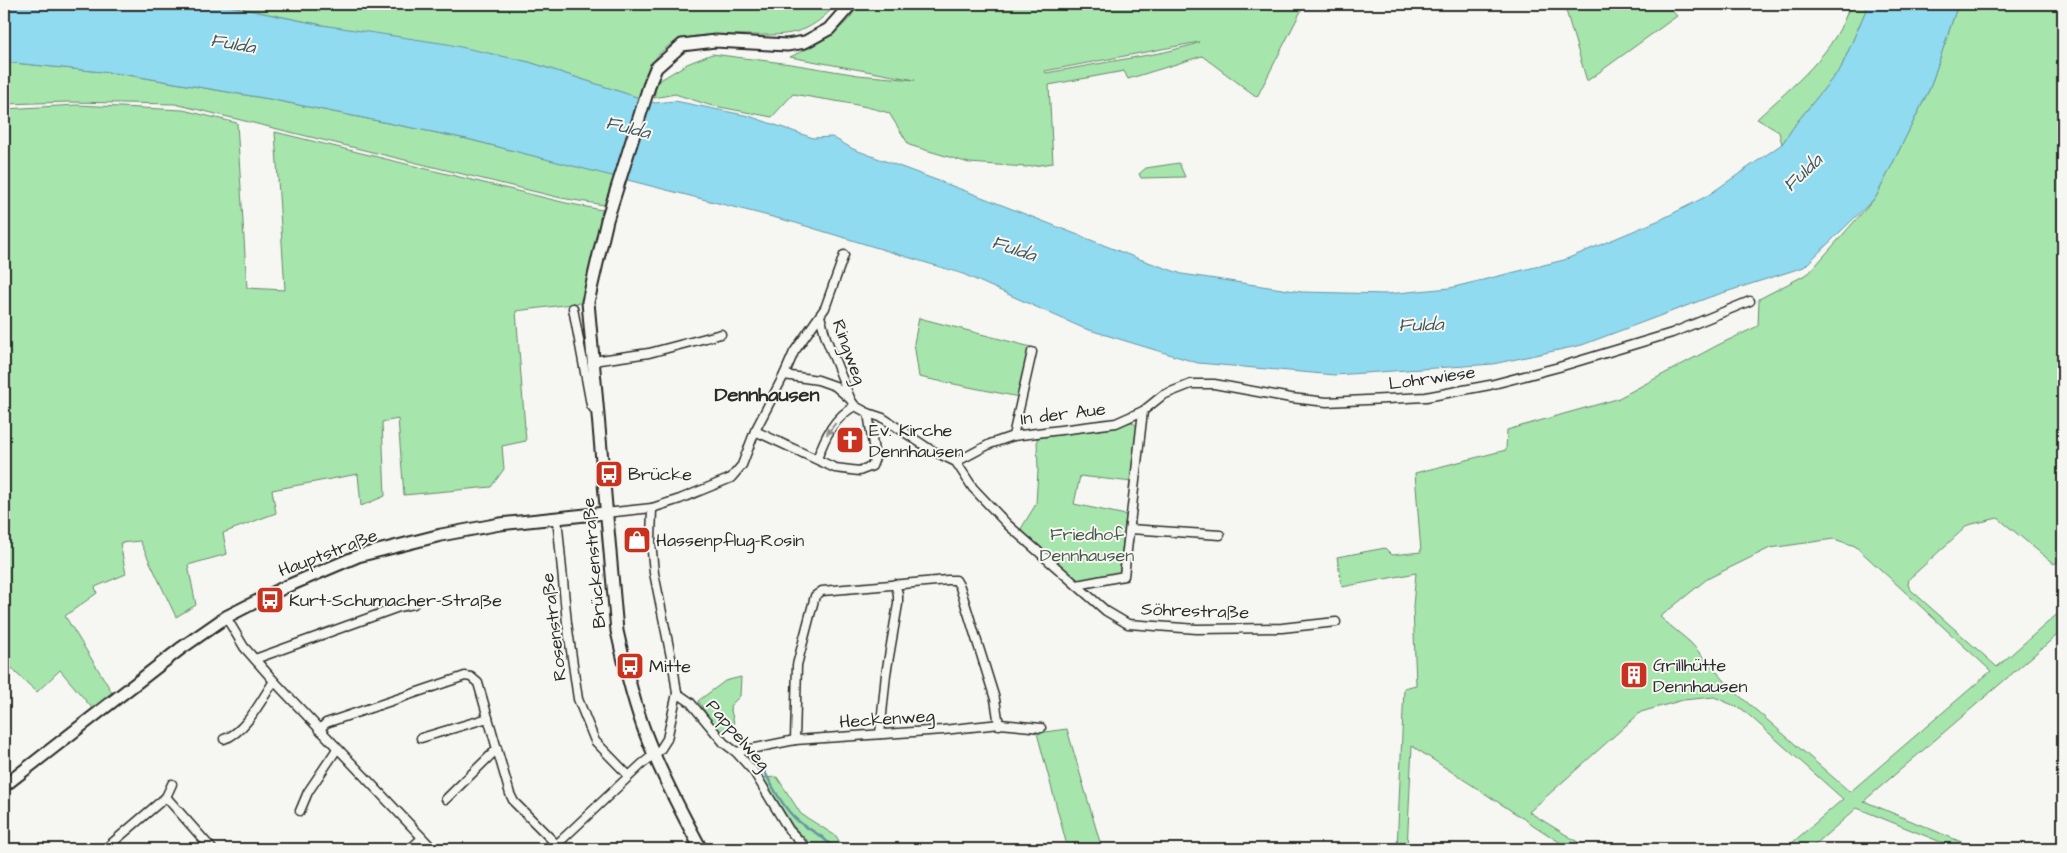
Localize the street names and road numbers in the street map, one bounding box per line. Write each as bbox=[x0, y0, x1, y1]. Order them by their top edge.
street label: Ringweg bbox=[825, 316, 872, 388]
street label: Lohrwiese bbox=[1387, 360, 1477, 396]
street label: In der Aue bbox=[1019, 396, 1107, 432]
street label: Brückenstraße bbox=[576, 496, 612, 629]
street label: Hauptstraße bbox=[275, 523, 381, 583]
street label: Rosenstraße bbox=[535, 571, 573, 682]
street label: Söhrestraße bbox=[1140, 597, 1250, 625]
street label: Pappelweg bbox=[699, 694, 776, 777]
street label: Heckenweg bbox=[839, 703, 936, 736]

